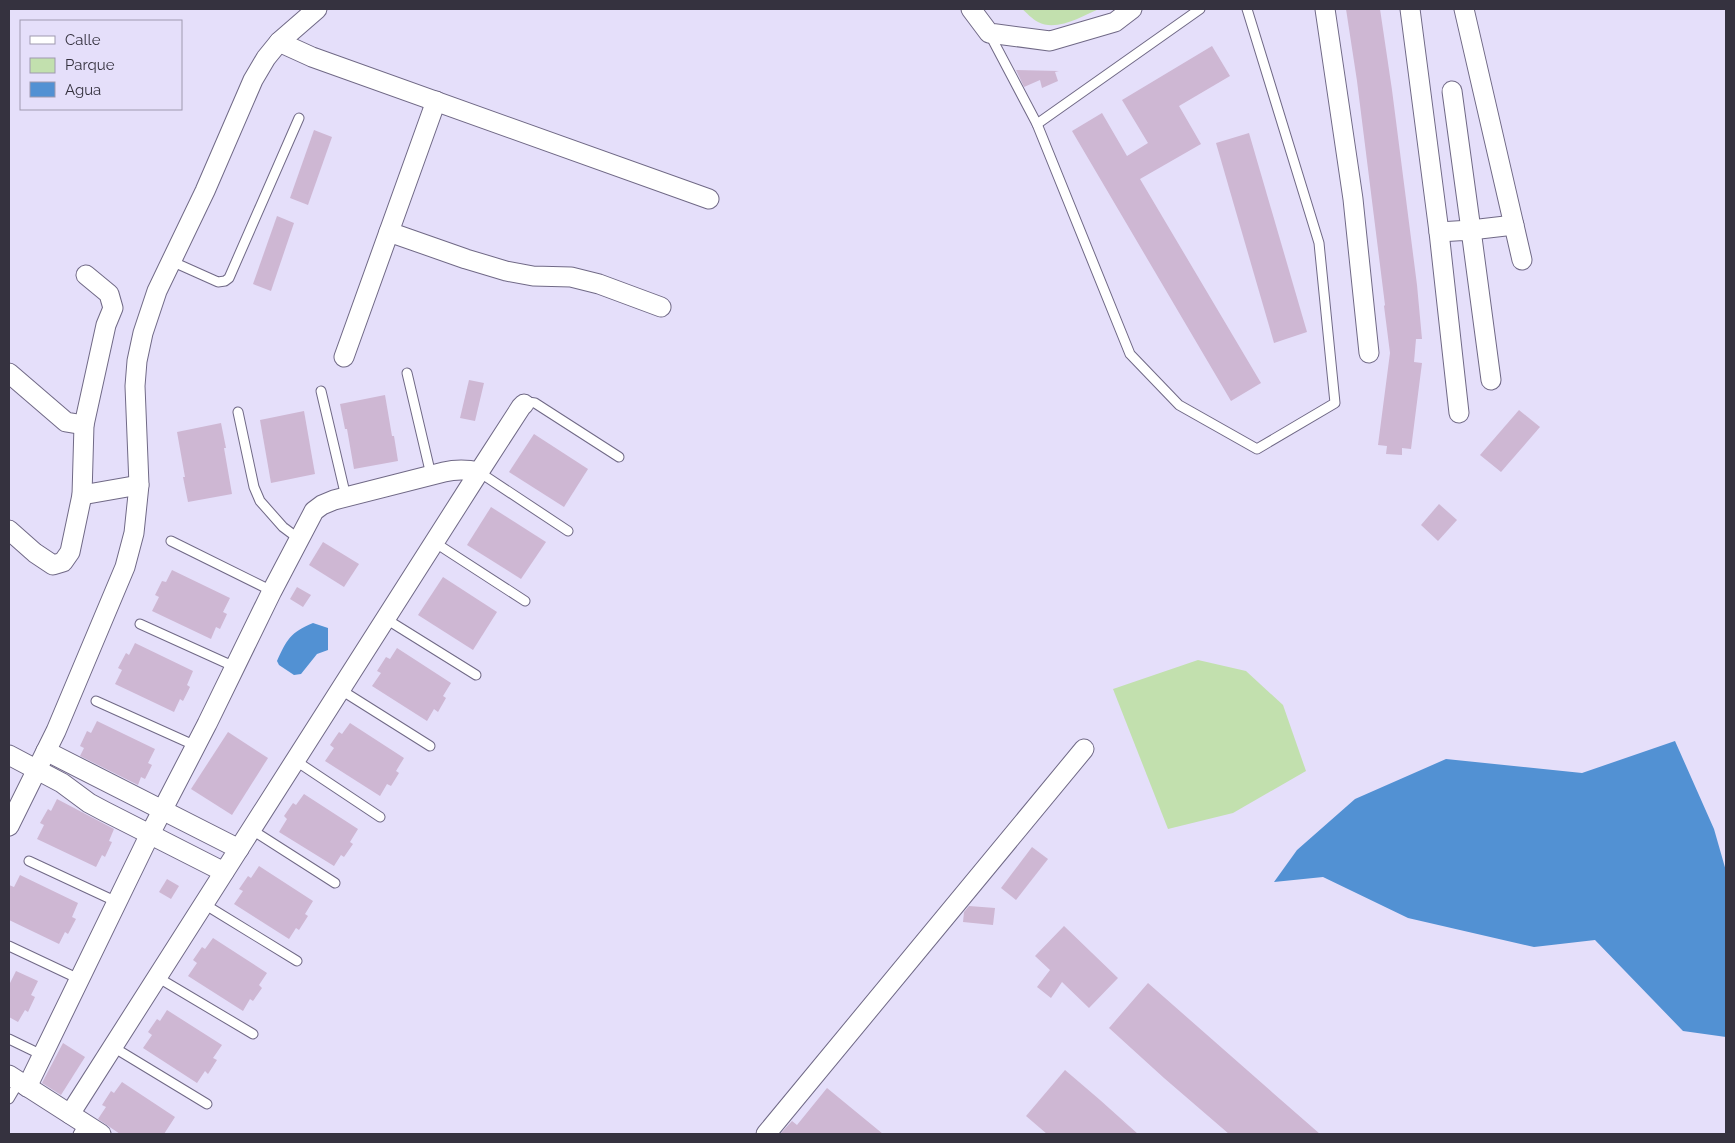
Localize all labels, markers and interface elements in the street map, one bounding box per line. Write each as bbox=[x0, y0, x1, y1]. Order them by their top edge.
legend bbox=[20, 20, 182, 110]
text: Calle bbox=[65, 31, 101, 49]
text: Parque bbox=[65, 56, 115, 74]
text: Agua bbox=[65, 81, 101, 99]

